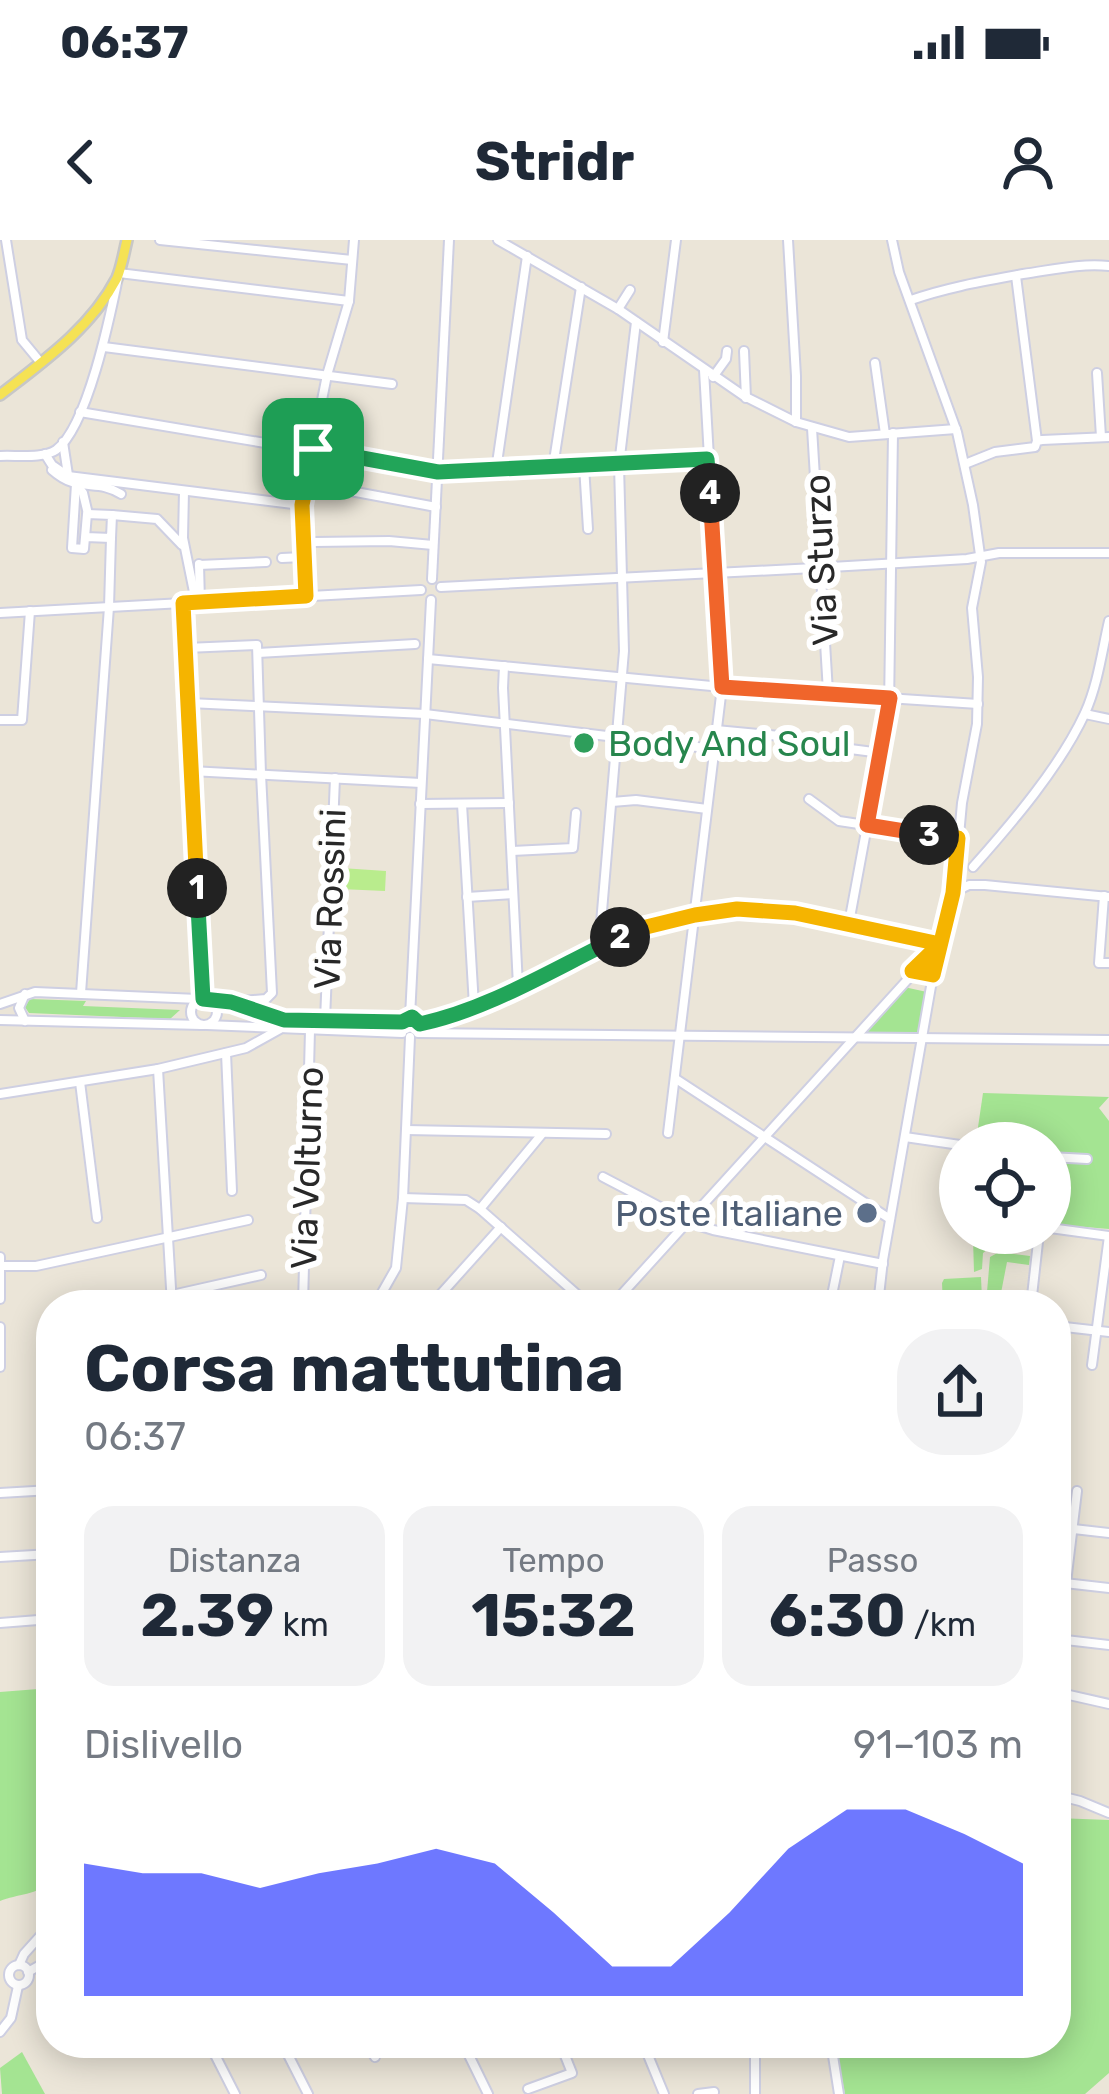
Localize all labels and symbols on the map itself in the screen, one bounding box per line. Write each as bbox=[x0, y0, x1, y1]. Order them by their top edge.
pin bbox=[262, 398, 364, 500]
pin: 4 bbox=[680, 463, 740, 523]
street label: Via Sturzo bbox=[795, 473, 847, 647]
place label: Body And Soul bbox=[608, 722, 851, 765]
marker: Body And Soul bbox=[571, 730, 597, 756]
pin: 3 bbox=[899, 805, 959, 865]
street label: Via Rossini bbox=[305, 808, 355, 990]
pin: 1 bbox=[167, 858, 227, 918]
pin: 2 bbox=[590, 907, 650, 967]
street label: Via Volturno bbox=[282, 1066, 332, 1270]
place label: Poste Italiane bbox=[615, 1192, 843, 1235]
marker: Poste Italiane bbox=[854, 1200, 880, 1226]

